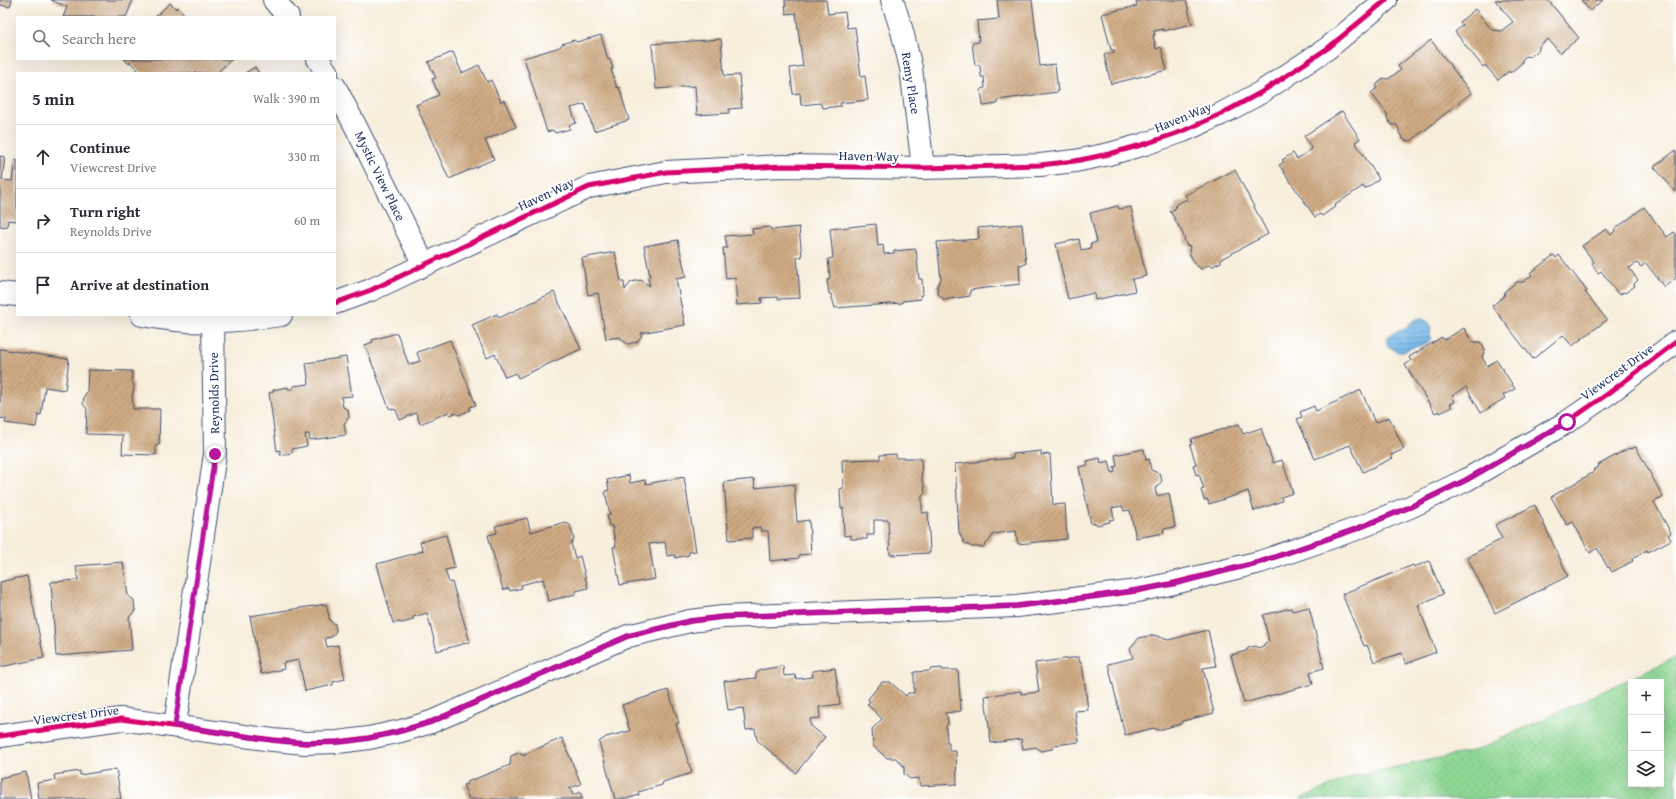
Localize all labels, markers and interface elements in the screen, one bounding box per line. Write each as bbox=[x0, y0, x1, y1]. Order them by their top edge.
search box bbox=[16, 16, 336, 60]
icon: search bbox=[30, 27, 52, 49]
text: Search here bbox=[62, 28, 136, 49]
street label: Remy Place bbox=[897, 51, 925, 115]
text: 5 min bbox=[32, 86, 74, 111]
text: Walk · 390 m bbox=[253, 89, 320, 108]
street label: Haven Way bbox=[1152, 97, 1215, 137]
street label: Mystic View Place bbox=[350, 128, 410, 224]
text: Continue bbox=[70, 137, 131, 158]
icon: ahead bbox=[32, 146, 54, 168]
street label: Haven Way bbox=[839, 146, 900, 166]
text: 330 m bbox=[288, 147, 320, 166]
text: Viewcrest Drive bbox=[70, 158, 156, 177]
street label: Haven Way bbox=[515, 172, 578, 215]
text: Turn right bbox=[70, 201, 141, 222]
icon: right bbox=[32, 210, 54, 232]
text: 60 m bbox=[294, 211, 320, 230]
text: Reynolds Drive bbox=[70, 222, 152, 241]
icon: arrive bbox=[32, 274, 54, 296]
text: Arrive at destination bbox=[70, 274, 209, 295]
street label: Viewcrest Drive bbox=[1577, 339, 1657, 405]
street label: Reynolds Drive bbox=[204, 352, 224, 434]
route start bbox=[1558, 413, 1576, 431]
route end bbox=[206, 445, 224, 463]
map controls bbox=[1628, 679, 1664, 787]
button: + bbox=[1628, 679, 1664, 715]
street label: Viewcrest Drive bbox=[32, 700, 120, 730]
button: − bbox=[1628, 715, 1664, 751]
button: layers bbox=[1628, 751, 1664, 787]

